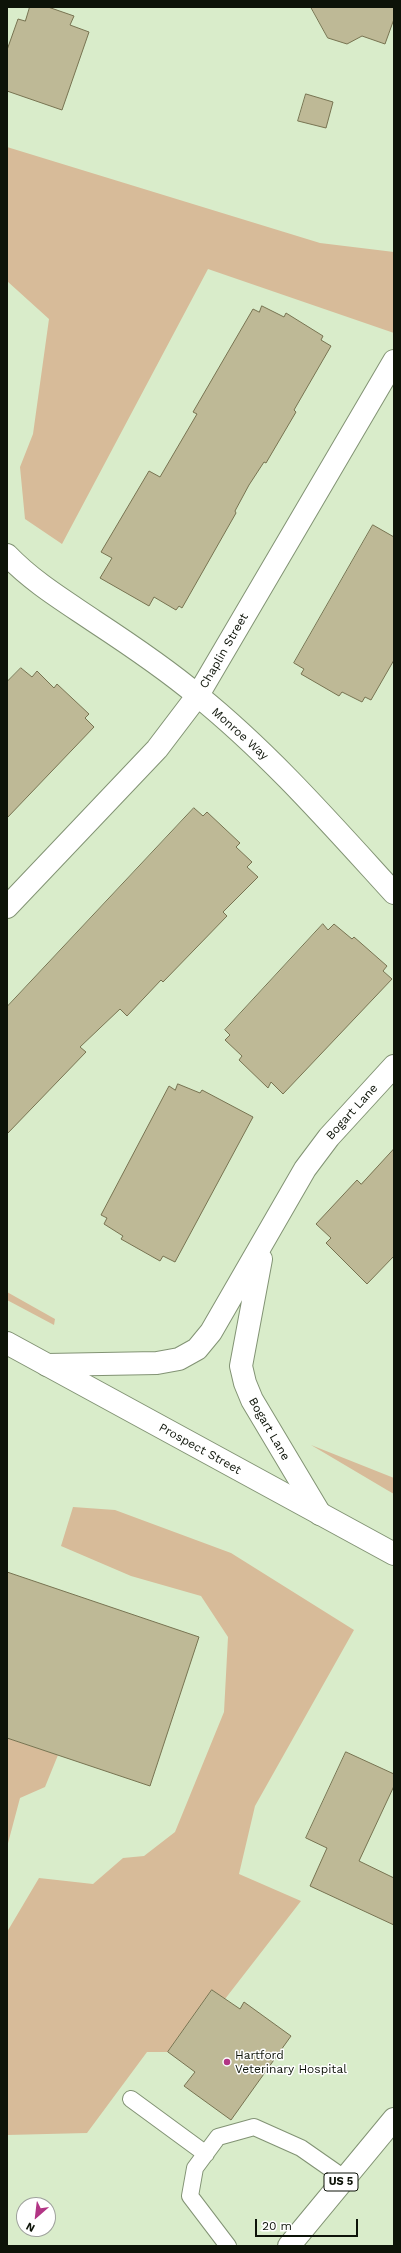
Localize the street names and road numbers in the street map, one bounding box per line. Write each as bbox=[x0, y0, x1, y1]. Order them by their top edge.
street label: Chaplin Street bbox=[197, 611, 251, 691]
street label: Monroe Way bbox=[209, 705, 271, 763]
street label: Bogart Lane bbox=[323, 1081, 381, 1143]
street label: Bogart Lane bbox=[245, 1395, 293, 1463]
street label: Prospect Street bbox=[156, 1420, 244, 1478]
road number: US 5 bbox=[324, 2173, 358, 2191]

